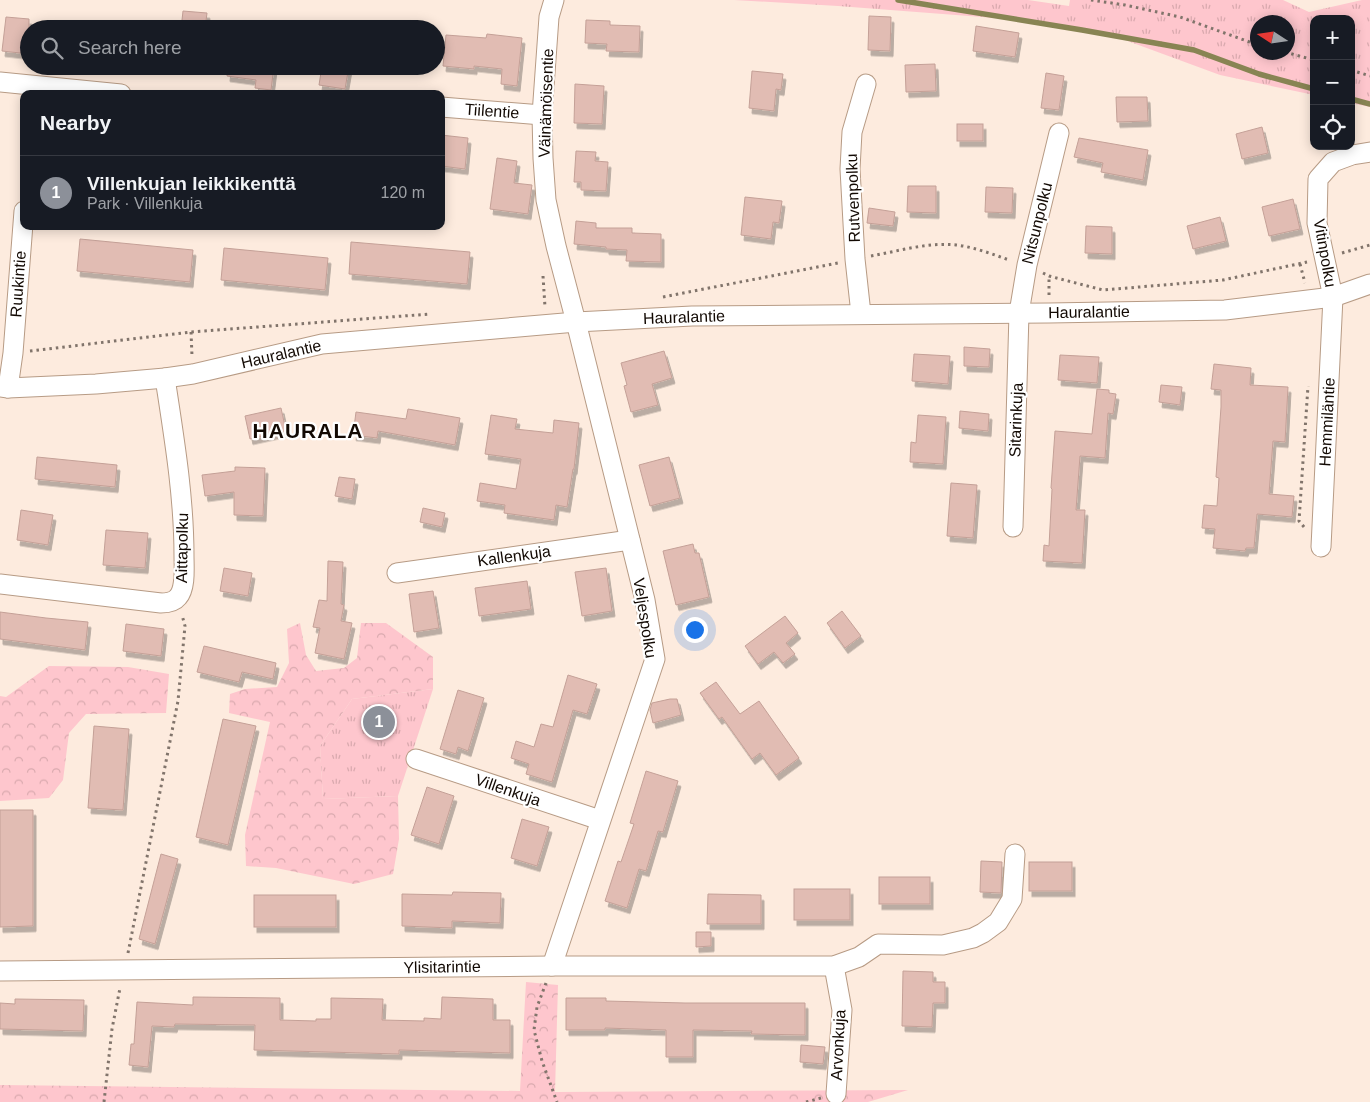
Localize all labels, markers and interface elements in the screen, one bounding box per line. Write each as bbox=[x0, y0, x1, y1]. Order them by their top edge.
north arrow bbox=[1250, 15, 1295, 60]
map controls bbox=[1310, 15, 1355, 150]
button: + bbox=[1310, 15, 1355, 60]
search box bbox=[20, 20, 445, 75]
icon: search bbox=[38, 34, 66, 62]
text: Search here bbox=[78, 37, 182, 58]
street label: Väinämöisentie bbox=[536, 48, 556, 158]
button: − bbox=[1310, 60, 1355, 105]
street label: Tiilentie bbox=[464, 101, 520, 121]
button: locate bbox=[1310, 105, 1355, 150]
text: Nearby bbox=[40, 111, 111, 134]
street label: Rutvenpolku bbox=[843, 153, 863, 243]
text: Villenkujan leikkikenttä bbox=[87, 173, 296, 194]
street label: Nitsunpolku bbox=[1019, 180, 1055, 266]
text: 1 bbox=[52, 184, 60, 201]
text: 120 m bbox=[381, 184, 425, 201]
text: Park · Villenkuja bbox=[87, 195, 202, 212]
street label: Vitinpolku bbox=[1311, 218, 1339, 288]
street label: Ruukintie bbox=[7, 250, 29, 318]
street label: Hauralantie bbox=[1048, 303, 1130, 321]
street label: Hauralantie bbox=[643, 307, 725, 327]
street label: Hauralantie bbox=[239, 336, 323, 371]
street label: Hemmiläntie bbox=[1316, 377, 1338, 467]
street label: Sitarinkuja bbox=[1006, 382, 1026, 458]
district label: HAURALA bbox=[253, 419, 363, 442]
street label: Aittapolku bbox=[173, 513, 191, 583]
street label: Kallenkuja bbox=[476, 542, 552, 570]
street label: Veljespolku bbox=[630, 577, 660, 659]
your location bbox=[682, 617, 708, 643]
pin: 1 bbox=[363, 703, 395, 741]
street label: Villenkuja bbox=[473, 771, 543, 809]
street label: Ylisitarintie bbox=[403, 958, 481, 976]
street label: Arvonkuja bbox=[828, 1009, 848, 1081]

